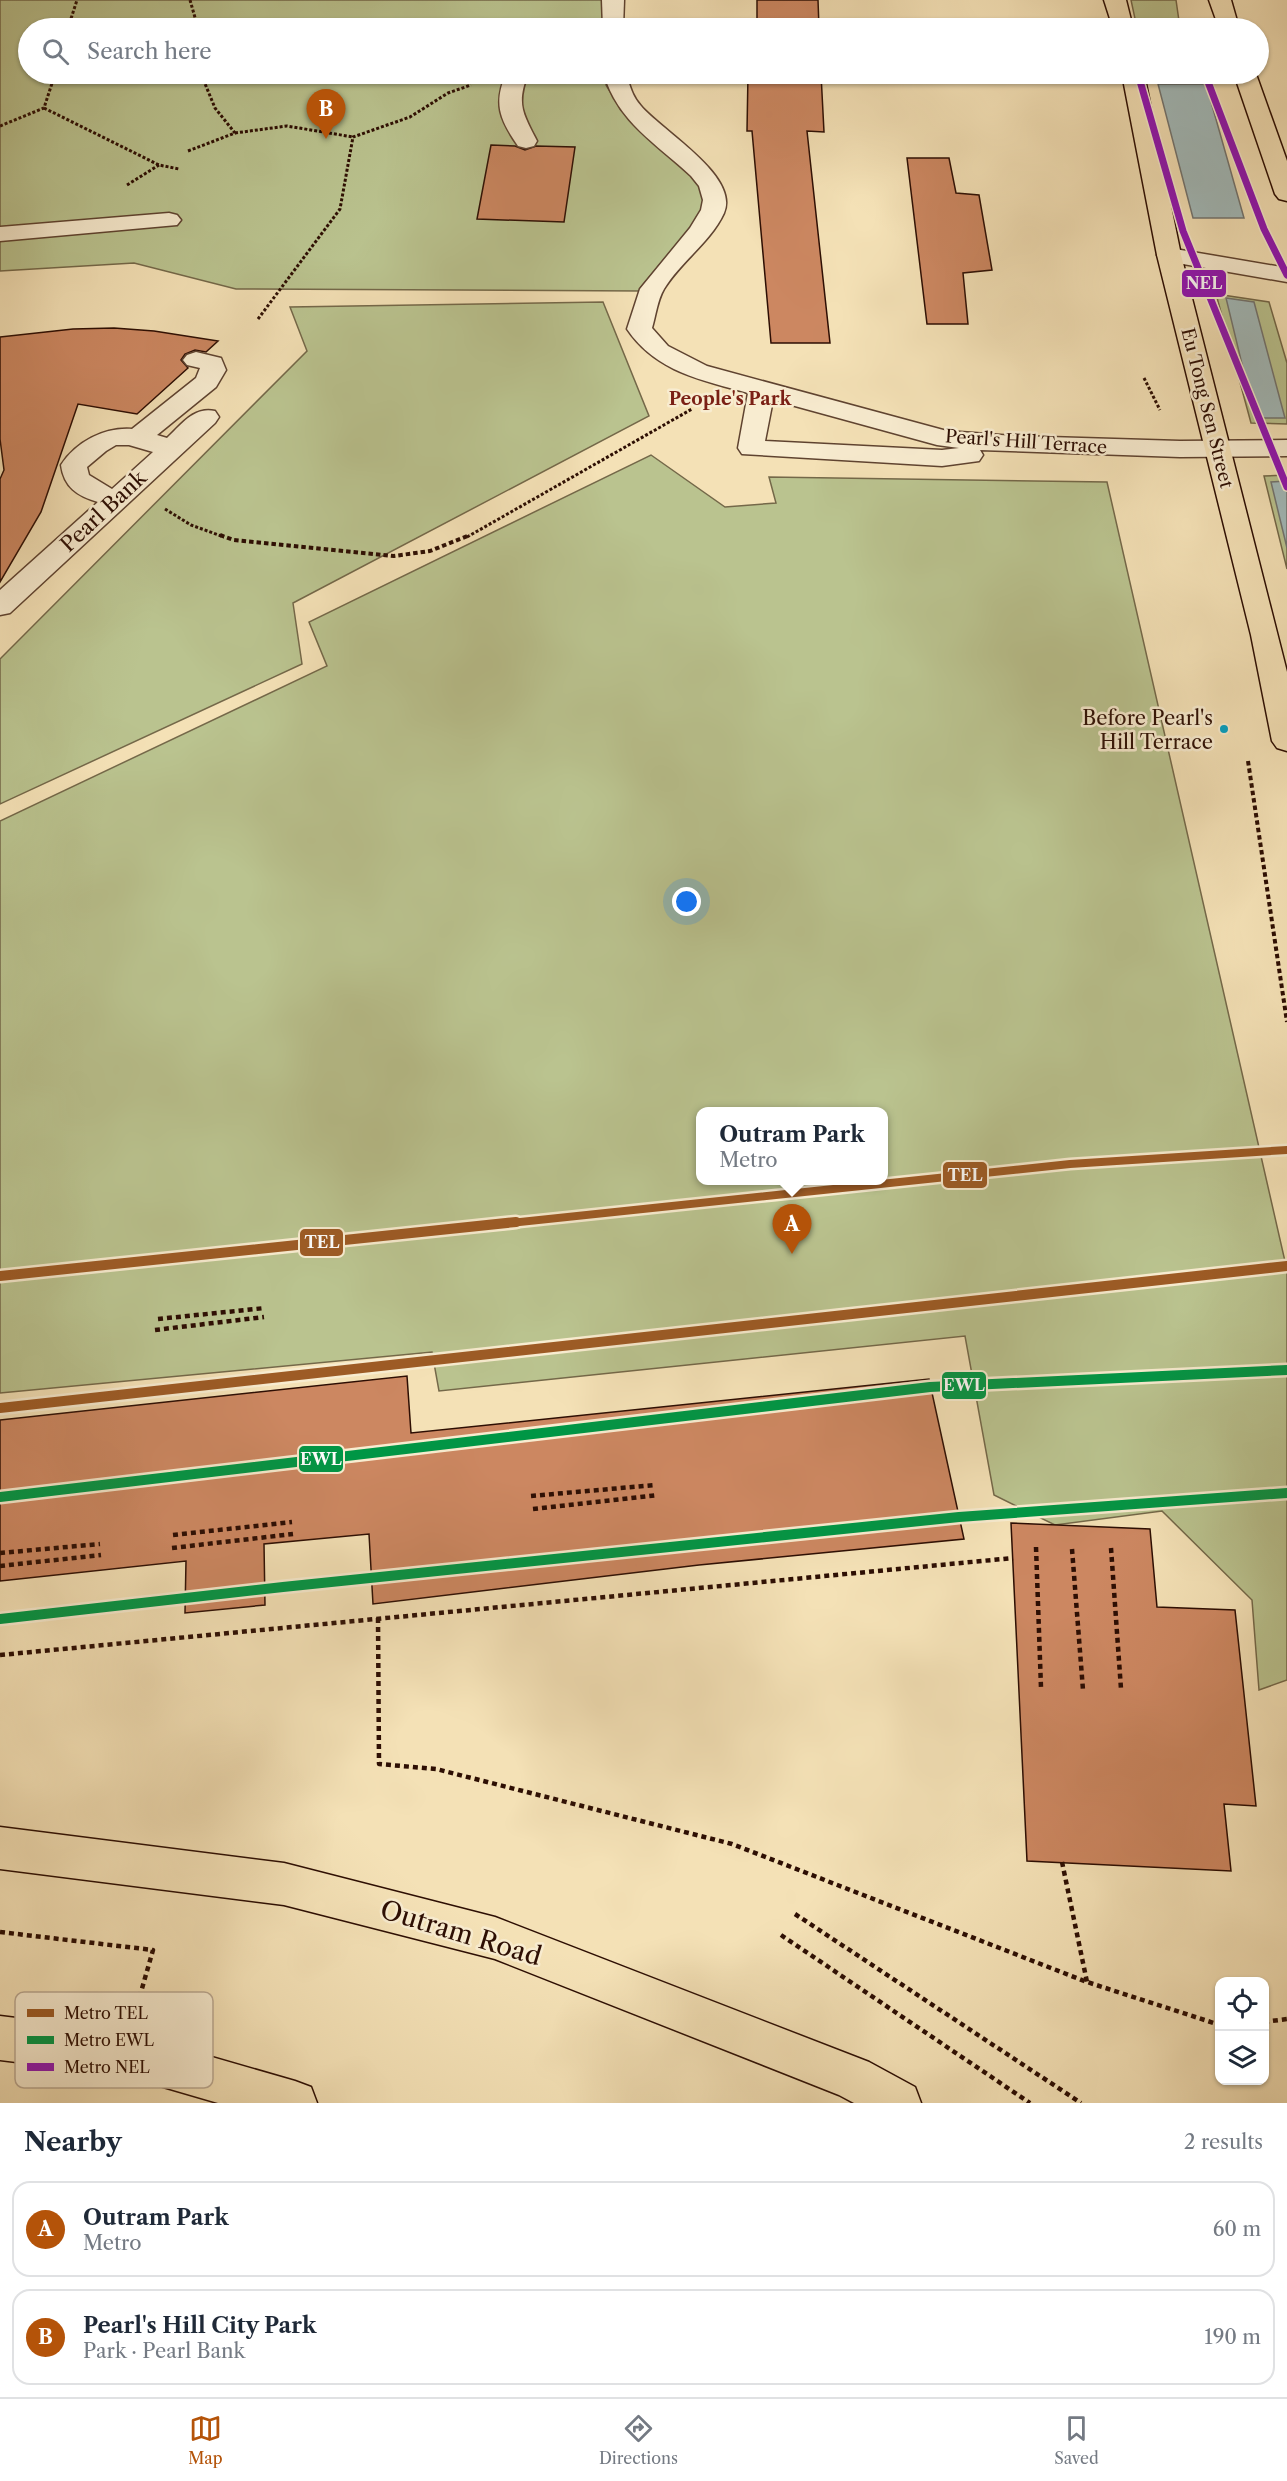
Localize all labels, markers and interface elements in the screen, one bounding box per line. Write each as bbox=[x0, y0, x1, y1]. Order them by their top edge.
search box bbox=[18, 18, 1269, 84]
icon: search bbox=[39, 35, 72, 68]
text: Search here bbox=[87, 38, 212, 65]
pin: B bbox=[306, 90, 346, 139]
line badge: NEL bbox=[1181, 269, 1227, 298]
text: NEL bbox=[1186, 273, 1222, 293]
street label: Eu Tong Sen Street bbox=[1176, 326, 1238, 491]
district label: People's Park bbox=[669, 388, 793, 410]
street label: Pearl's Hill Terrace bbox=[944, 425, 1108, 459]
street label: Pearl Bank bbox=[55, 464, 152, 557]
place label: Before Pearl's Hill Terrace bbox=[1082, 706, 1213, 754]
marker: Before Pearl's Hill Terrace bbox=[1218, 723, 1230, 735]
your location bbox=[672, 887, 701, 916]
popup bbox=[696, 1107, 888, 1185]
text: Outram Park bbox=[719, 1121, 865, 1148]
text: Metro bbox=[719, 1148, 778, 1172]
line badge: TEL bbox=[942, 1161, 988, 1189]
text: TEL bbox=[948, 1165, 982, 1185]
pin: A bbox=[772, 1204, 812, 1254]
line badge: TEL bbox=[299, 1228, 344, 1257]
text: TEL bbox=[305, 1232, 339, 1252]
line badge: EWL bbox=[941, 1371, 987, 1400]
text: EWL bbox=[943, 1375, 985, 1395]
line badge: EWL bbox=[298, 1445, 344, 1473]
text: EWL bbox=[300, 1449, 342, 1469]
street label: Outram Road bbox=[377, 1893, 546, 1973]
map controls bbox=[1215, 1977, 1269, 2085]
button: locate bbox=[1215, 1977, 1269, 2031]
legend bbox=[15, 1992, 213, 2088]
text: Metro TEL bbox=[64, 2003, 149, 2023]
text: Metro EWL bbox=[64, 2030, 155, 2050]
button: layers bbox=[1215, 2031, 1269, 2085]
text: Metro NEL bbox=[64, 2057, 150, 2077]
text: Nearby bbox=[24, 2126, 122, 2158]
text: 2 results bbox=[1184, 2130, 1263, 2154]
text: Outram Park bbox=[83, 2204, 229, 2231]
text: A bbox=[38, 2217, 53, 2241]
text: 60 m bbox=[1213, 2217, 1261, 2241]
text: Metro bbox=[83, 2231, 141, 2255]
text: Pearl's Hill City Park bbox=[83, 2312, 317, 2339]
text: B bbox=[38, 2325, 53, 2349]
text: 190 m bbox=[1204, 2325, 1261, 2349]
text: Park · Pearl Bank bbox=[83, 2339, 245, 2363]
tab: Map bbox=[188, 2412, 223, 2468]
tab: Directions bbox=[599, 2412, 678, 2468]
tab: Saved bbox=[1054, 2412, 1099, 2468]

